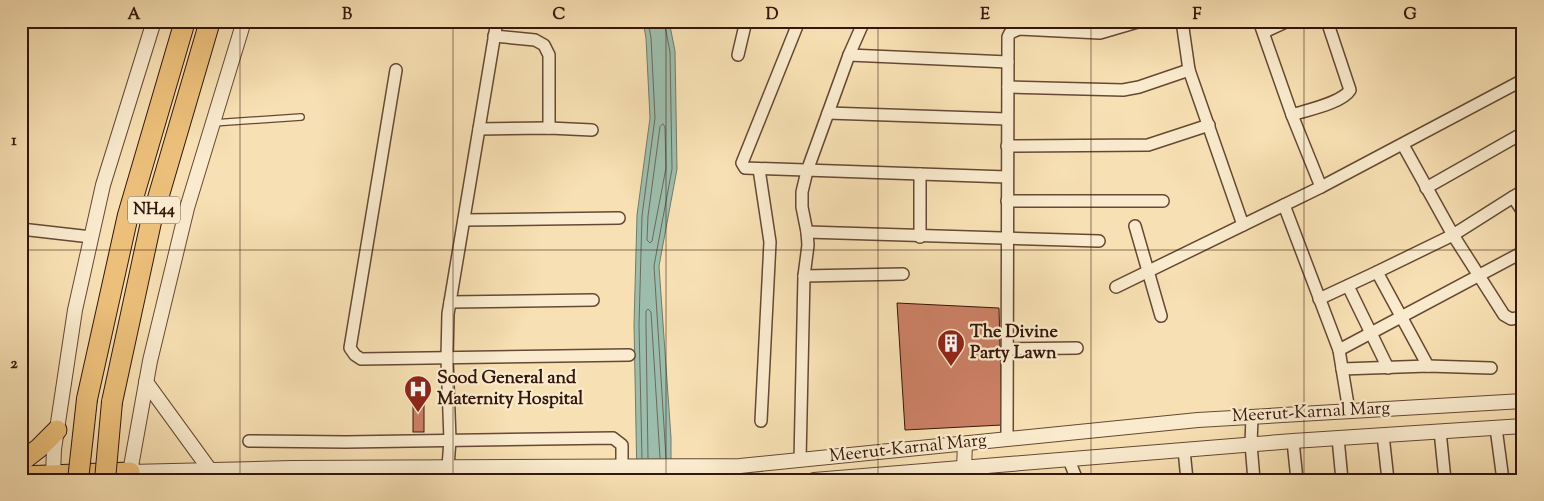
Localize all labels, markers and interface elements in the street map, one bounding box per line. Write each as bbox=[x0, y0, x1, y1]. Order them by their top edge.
text: A bbox=[128, 4, 141, 27]
text: B bbox=[342, 4, 352, 27]
text: C bbox=[553, 4, 566, 27]
text: D bbox=[766, 4, 779, 27]
text: E bbox=[980, 4, 990, 27]
text: F bbox=[1193, 4, 1202, 27]
text: G bbox=[1403, 4, 1417, 27]
text: 1 bbox=[11, 130, 17, 153]
road number: NH44 bbox=[128, 196, 180, 224]
place label: The Divine Party Lawn bbox=[970, 320, 1059, 367]
building icon: The Divine Party Lawn bbox=[936, 328, 966, 367]
text: 2 bbox=[10, 353, 18, 376]
place label: Sood General and Maternity Hospital bbox=[437, 366, 584, 413]
hospital icon: Sood General and Maternity Hospital bbox=[403, 374, 433, 413]
street label: Meerut-Karnal Marg bbox=[1231, 396, 1391, 430]
street label: Meerut-Karnal Marg bbox=[828, 428, 988, 470]

